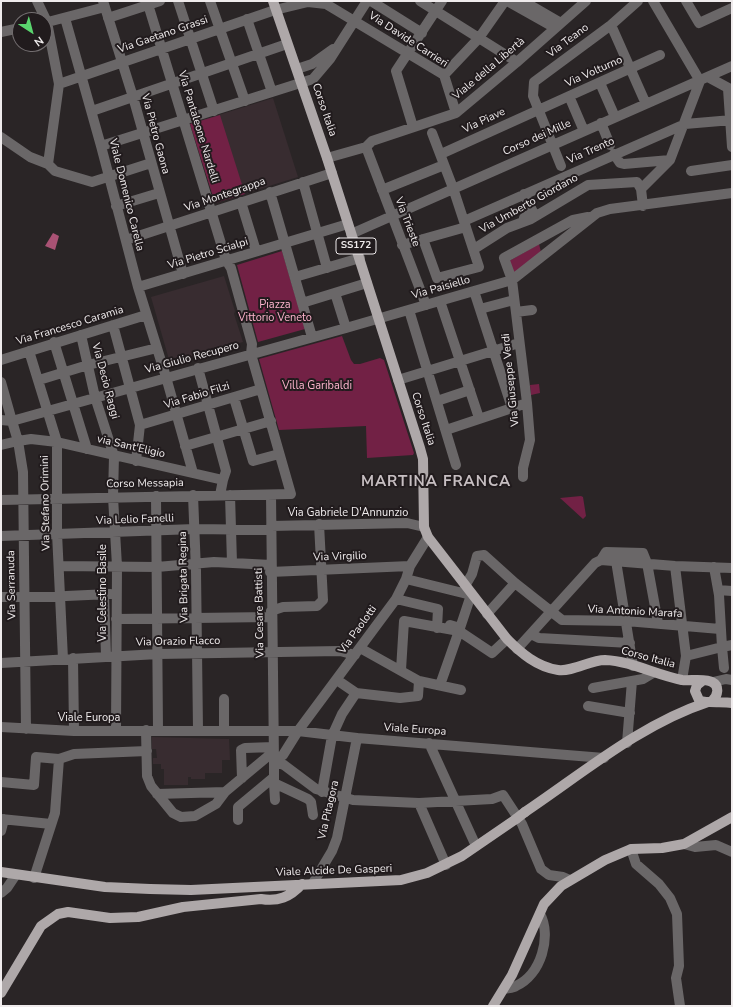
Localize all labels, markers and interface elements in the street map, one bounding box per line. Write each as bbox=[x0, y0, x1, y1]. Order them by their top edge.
street label: Via Davide Carrieri bbox=[366, 9, 450, 71]
north arrow bbox=[12, 12, 52, 52]
street label: Via Gaetano Grassi bbox=[116, 13, 210, 57]
street label: Via Teano bbox=[545, 21, 591, 61]
text: N bbox=[31, 33, 47, 50]
street label: Viale della Libertà bbox=[450, 35, 528, 103]
street label: Via Volturno bbox=[563, 54, 625, 90]
street label: Via Pantaleone Nardelli bbox=[175, 69, 221, 185]
street label: Corso Italia bbox=[309, 82, 339, 138]
street label: Via Pietro Gaona bbox=[138, 92, 172, 176]
street label: Via Piave bbox=[461, 105, 507, 137]
street label: Corso dei Mille bbox=[501, 117, 573, 159]
street label: Via Trento bbox=[565, 135, 617, 167]
street label: Viale Domenico Carella bbox=[106, 138, 146, 252]
street label: Via Umberto Giordano bbox=[477, 171, 581, 237]
street label: Via Montegrappa bbox=[183, 175, 267, 215]
street label: Via Trieste bbox=[392, 195, 422, 249]
street label: Via Pietro Scialpi bbox=[166, 236, 250, 272]
road number: SS172 bbox=[336, 238, 376, 254]
street label: Via Paisiello bbox=[410, 273, 472, 303]
park label: Piazza Vittorio Veneto bbox=[238, 298, 312, 324]
street label: Via Francesco Caramia bbox=[15, 303, 125, 349]
street label: Via Giuseppe Verdi bbox=[500, 333, 522, 427]
street label: Via Giulio Recupero bbox=[144, 339, 240, 377]
street label: Via Decio Raggi bbox=[89, 342, 121, 420]
park label: Villa Garibaldi bbox=[282, 379, 352, 393]
street label: Via Fabio Filzi bbox=[163, 380, 231, 412]
street label: Corso Italia bbox=[408, 391, 438, 447]
street label: via Sant'Eligio bbox=[96, 433, 166, 461]
street label: Via Stefano Orimini bbox=[39, 455, 53, 551]
district label: MARTINA FRANCA bbox=[361, 473, 511, 491]
street label: Corso Messapia bbox=[106, 477, 184, 491]
street label: Via Gabriele D'Annunzio bbox=[288, 506, 408, 520]
street label: Via Lelio Fanelli bbox=[96, 512, 174, 528]
street label: Via Brigata Regina bbox=[177, 531, 191, 623]
street label: Via Celestino Basile bbox=[96, 544, 110, 642]
street label: Via Virgilio bbox=[313, 549, 367, 565]
street label: Via Serranuda bbox=[5, 550, 19, 620]
street label: Via Cesare Battisti bbox=[253, 568, 267, 658]
street label: Via Paolotti bbox=[336, 603, 380, 657]
street label: Via Antonio Marafa bbox=[587, 603, 683, 621]
street label: Via Orazio Flacco bbox=[136, 635, 220, 649]
street label: Corso Italia bbox=[620, 644, 676, 672]
street label: Viale Europa bbox=[58, 711, 120, 725]
street label: Viale Europa bbox=[383, 721, 447, 739]
street label: Via Pitagora bbox=[316, 779, 342, 841]
street label: Viale Alcide De Gasperi bbox=[276, 862, 392, 880]

